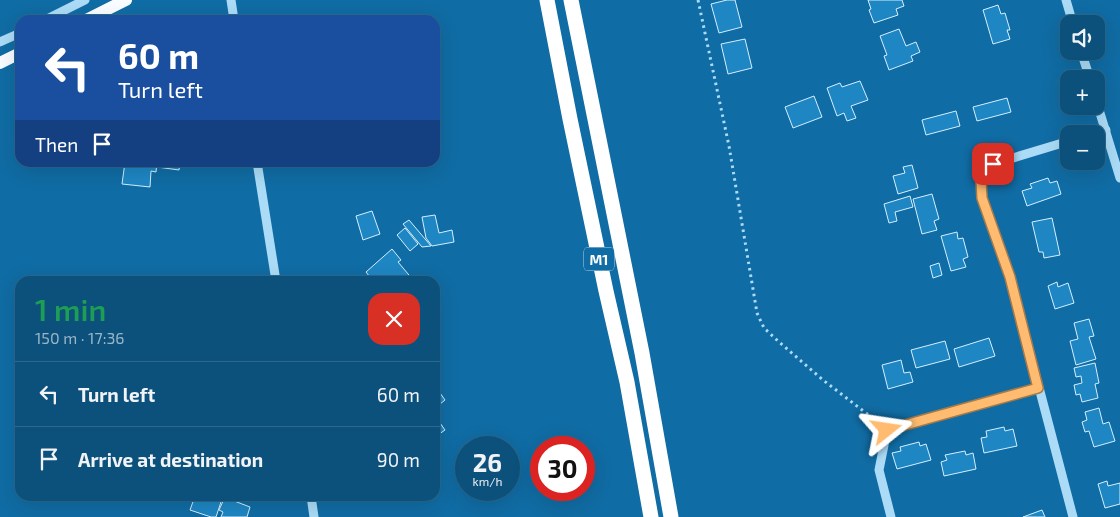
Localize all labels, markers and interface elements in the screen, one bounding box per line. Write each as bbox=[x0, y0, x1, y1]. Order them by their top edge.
map controls bbox=[1060, 15, 1105, 170]
button: sound bbox=[1060, 15, 1105, 60]
text: 60 m bbox=[118, 34, 199, 76]
icon: left bbox=[35, 35, 100, 100]
button: + bbox=[1060, 70, 1105, 115]
text: Turn left bbox=[118, 76, 203, 102]
button: − bbox=[1060, 125, 1105, 170]
icon: arrive bbox=[88, 130, 116, 158]
text: Then bbox=[35, 133, 78, 156]
pin bbox=[972, 143, 1014, 185]
icon: arrive bbox=[979, 150, 1007, 178]
road number: M1 bbox=[584, 248, 614, 270]
text: 1 min bbox=[35, 291, 106, 327]
button: close bbox=[368, 293, 420, 345]
text: 150 m · 17:36 bbox=[35, 328, 124, 347]
icon: left bbox=[35, 380, 63, 408]
text: Turn left bbox=[78, 383, 155, 406]
text: 60 m bbox=[377, 383, 420, 406]
position arrow bbox=[860, 403, 912, 455]
speed limit sign: 30 bbox=[530, 436, 595, 501]
icon: arrive bbox=[35, 445, 63, 473]
text: 26 bbox=[473, 447, 502, 477]
text: Arrive at destination bbox=[78, 448, 263, 471]
text: 90 m bbox=[377, 448, 420, 471]
text: km/h bbox=[473, 474, 502, 488]

